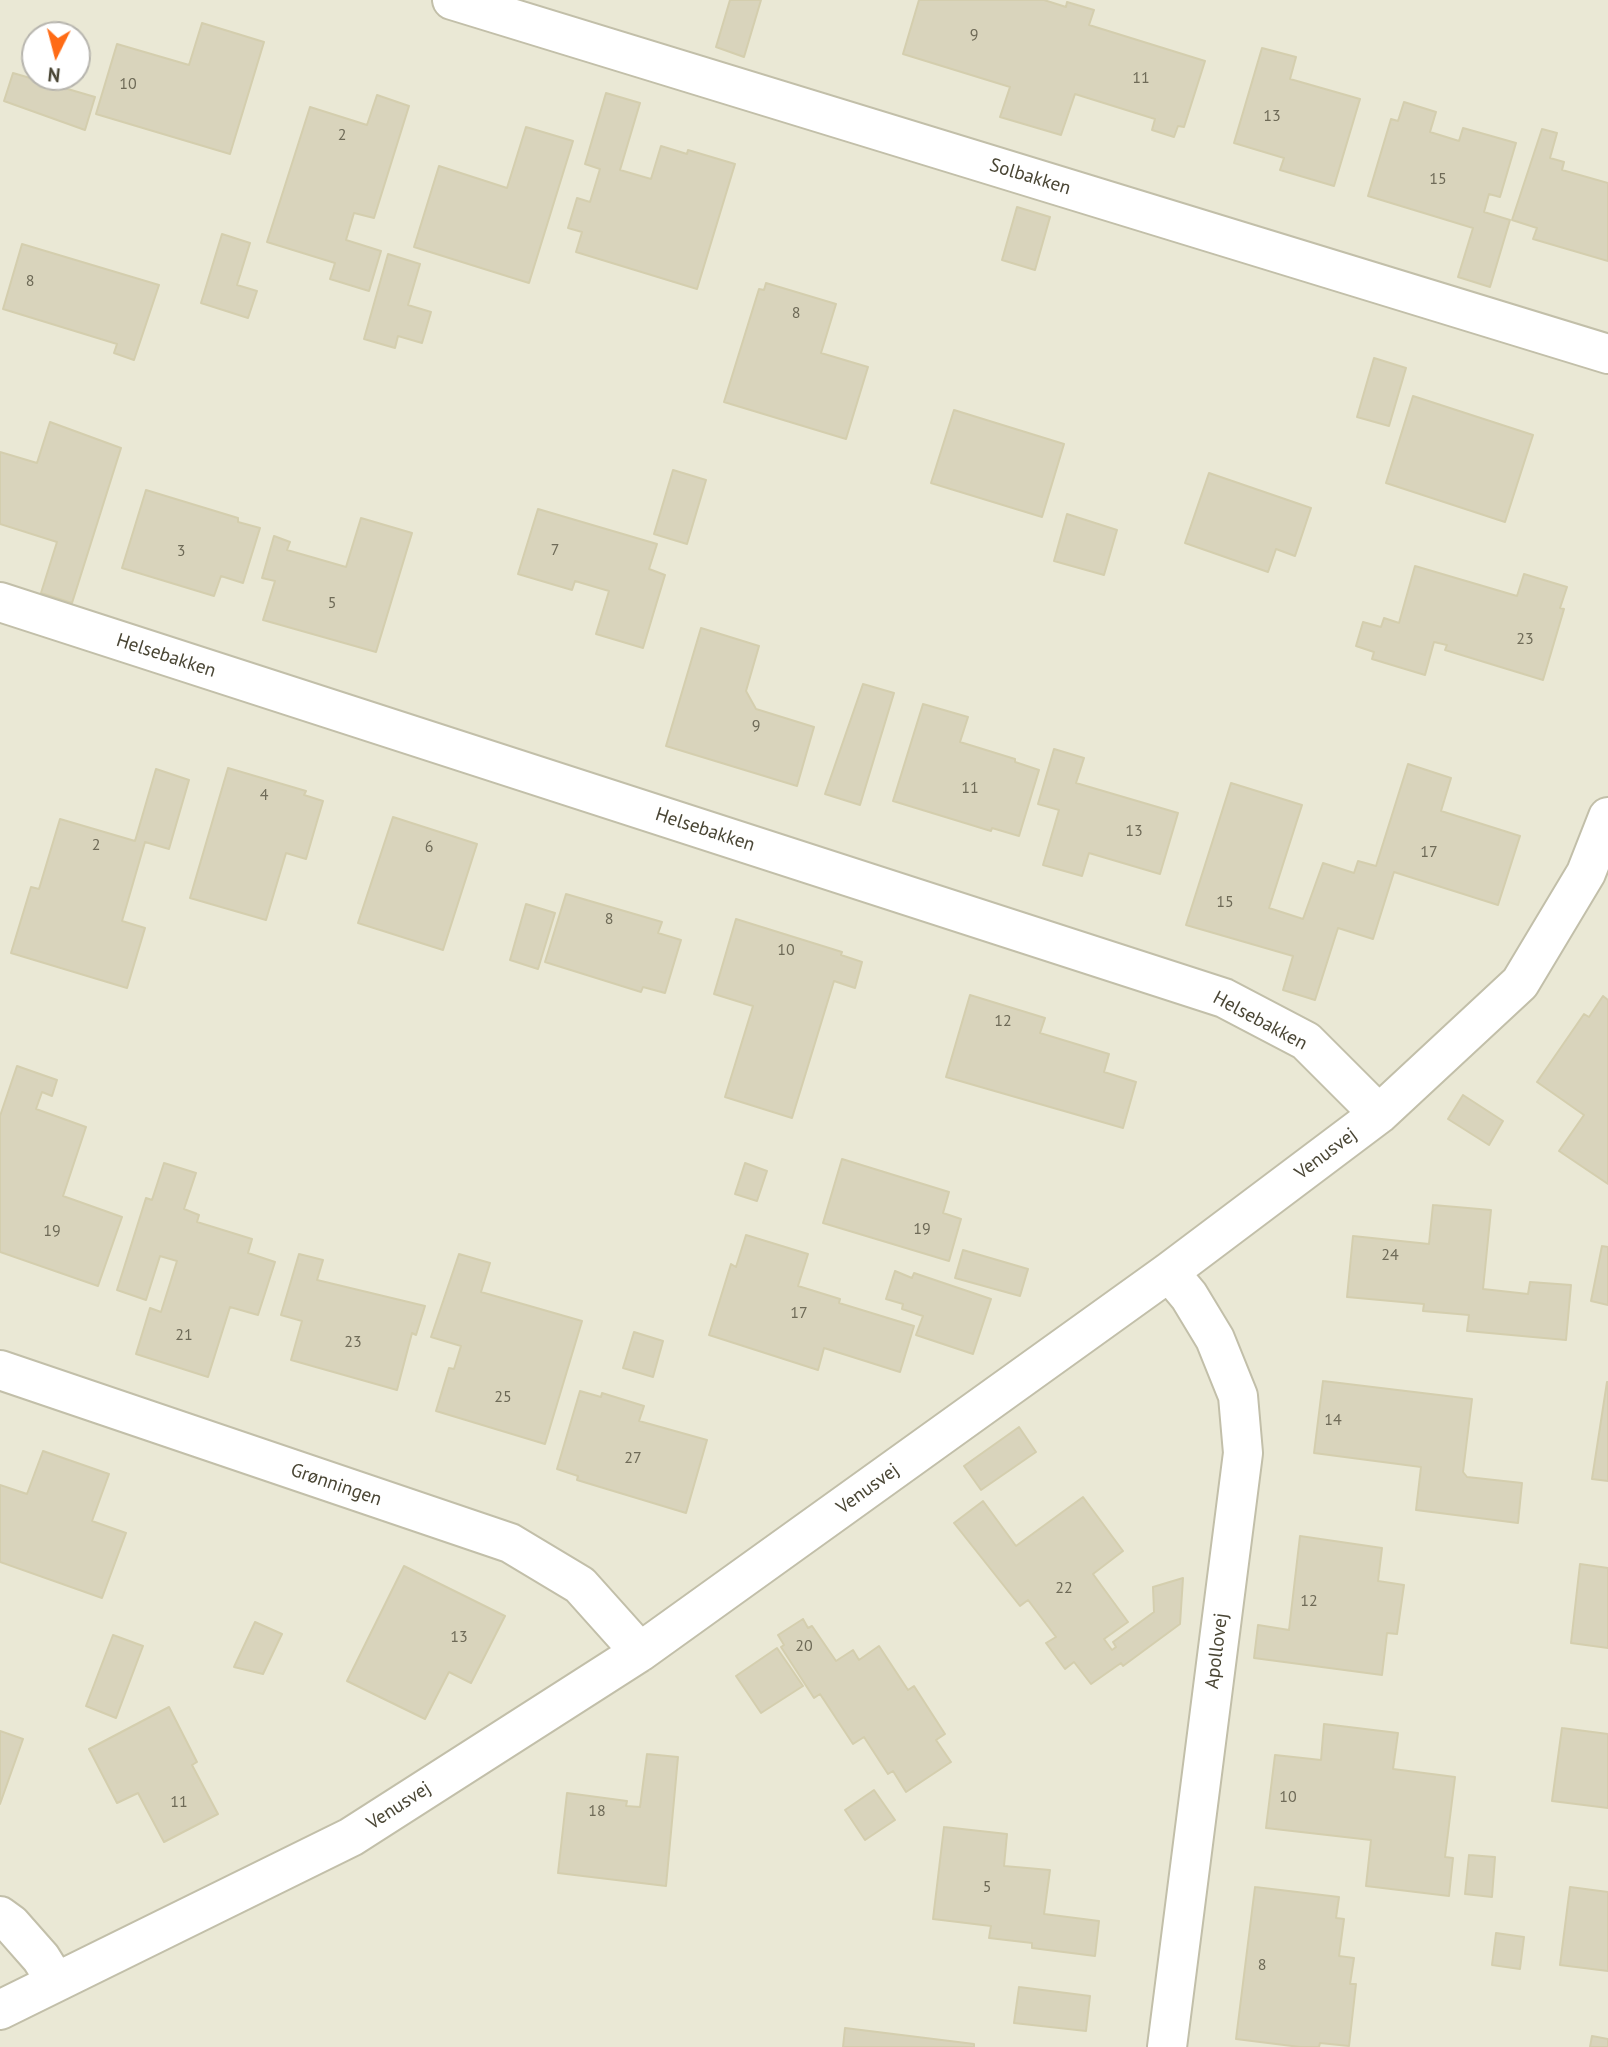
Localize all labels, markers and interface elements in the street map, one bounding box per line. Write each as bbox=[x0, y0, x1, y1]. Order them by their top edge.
north arrow bbox=[21, 21, 91, 91]
house number: 9 bbox=[970, 25, 978, 45]
text: N bbox=[47, 62, 61, 87]
house number: 11 bbox=[1132, 68, 1150, 88]
house number: 10 bbox=[119, 74, 137, 94]
house number: 13 bbox=[1263, 106, 1281, 126]
house number: 2 bbox=[338, 125, 346, 145]
street label: Solbakken bbox=[987, 154, 1073, 200]
house number: 15 bbox=[1429, 169, 1447, 189]
house number: 8 bbox=[26, 271, 34, 291]
house number: 8 bbox=[792, 303, 800, 323]
house number: 7 bbox=[551, 540, 559, 560]
house number: 3 bbox=[177, 541, 185, 561]
house number: 5 bbox=[328, 593, 336, 613]
street label: Helsebakken bbox=[113, 629, 219, 683]
house number: 23 bbox=[1516, 629, 1534, 649]
house number: 9 bbox=[752, 716, 760, 736]
house number: 11 bbox=[961, 778, 979, 798]
house number: 4 bbox=[260, 785, 268, 805]
street label: Helsebakken bbox=[652, 803, 758, 857]
house number: 13 bbox=[1125, 821, 1143, 841]
house number: 2 bbox=[92, 835, 100, 855]
house number: 6 bbox=[425, 837, 433, 857]
house number: 17 bbox=[1420, 842, 1438, 862]
house number: 15 bbox=[1216, 892, 1234, 912]
house number: 8 bbox=[605, 909, 613, 929]
house number: 10 bbox=[777, 940, 795, 960]
street label: Helsebakken bbox=[1209, 987, 1311, 1055]
house number: 12 bbox=[994, 1011, 1012, 1031]
street label: Venusvej bbox=[1291, 1123, 1361, 1185]
house number: 19 bbox=[913, 1219, 931, 1239]
house number: 19 bbox=[43, 1221, 61, 1241]
house number: 24 bbox=[1381, 1245, 1399, 1265]
house number: 17 bbox=[790, 1303, 808, 1323]
house number: 21 bbox=[175, 1325, 193, 1345]
house number: 23 bbox=[344, 1332, 362, 1352]
house number: 25 bbox=[494, 1387, 512, 1407]
house number: 14 bbox=[1324, 1410, 1342, 1430]
house number: 27 bbox=[624, 1448, 642, 1468]
street label: Grønningen bbox=[287, 1459, 385, 1511]
street label: Venusvej bbox=[832, 1459, 904, 1519]
house number: 22 bbox=[1055, 1578, 1073, 1598]
house number: 12 bbox=[1300, 1591, 1318, 1611]
street label: Apollovej bbox=[1201, 1612, 1233, 1690]
house number: 13 bbox=[450, 1627, 468, 1647]
house number: 20 bbox=[795, 1636, 813, 1656]
street label: Venusvej bbox=[363, 1777, 435, 1835]
house number: 10 bbox=[1279, 1787, 1297, 1807]
house number: 11 bbox=[170, 1792, 188, 1812]
house number: 18 bbox=[588, 1801, 606, 1821]
house number: 5 bbox=[983, 1877, 991, 1897]
house number: 8 bbox=[1258, 1955, 1266, 1975]

